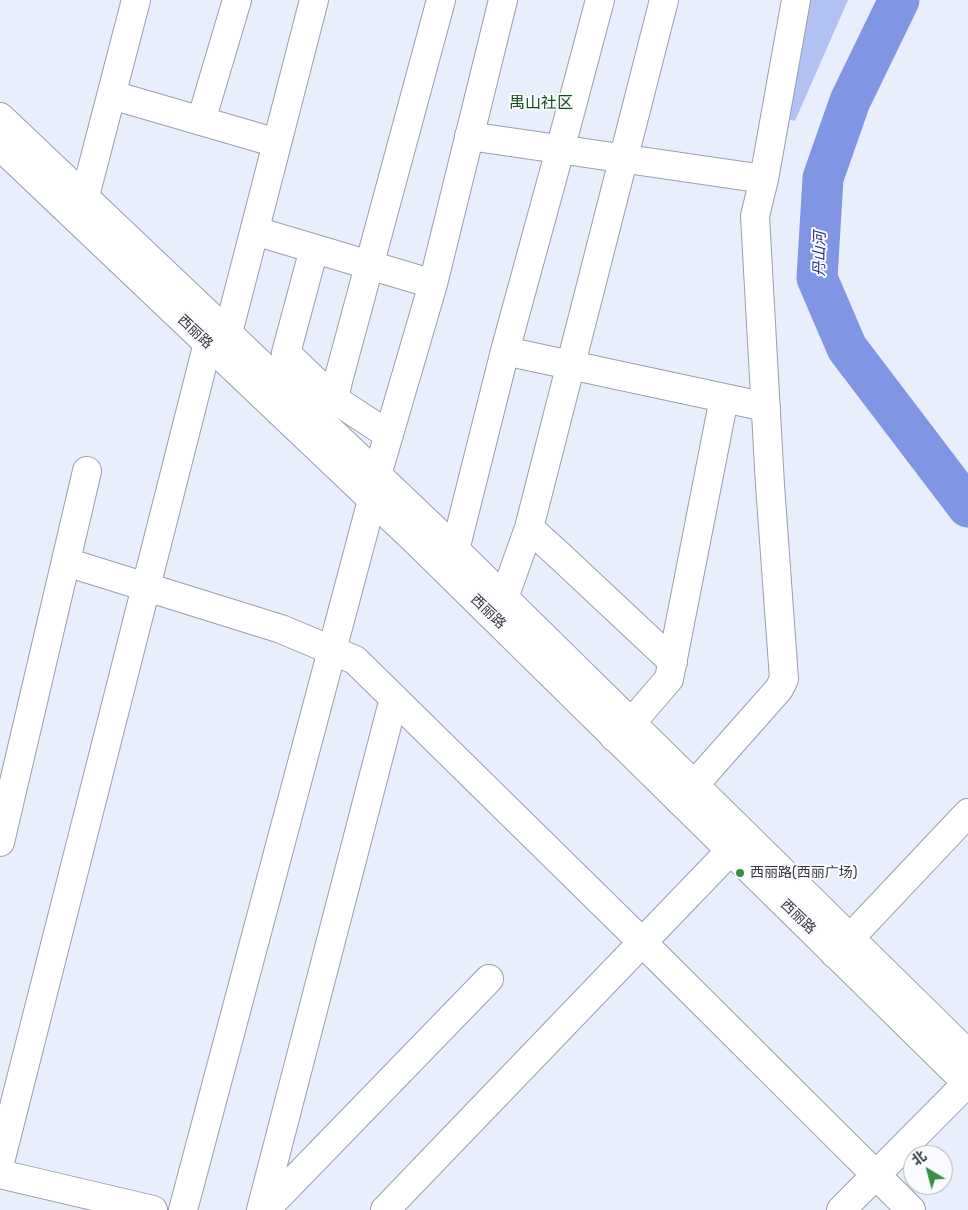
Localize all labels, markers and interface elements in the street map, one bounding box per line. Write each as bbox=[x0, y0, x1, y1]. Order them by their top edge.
district label: 禺山社区 bbox=[509, 93, 573, 113]
water label: 丹山河 bbox=[811, 231, 829, 277]
street label: 西丽路 bbox=[174, 312, 216, 352]
street label: 西丽路 bbox=[467, 591, 509, 633]
place label: 西丽路(西丽广场) bbox=[750, 865, 857, 881]
marker: 西丽路(西丽广场) bbox=[734, 867, 746, 879]
street label: 西丽路 bbox=[777, 896, 819, 938]
north arrow bbox=[903, 1145, 953, 1195]
text: 北 bbox=[909, 1147, 930, 1169]

